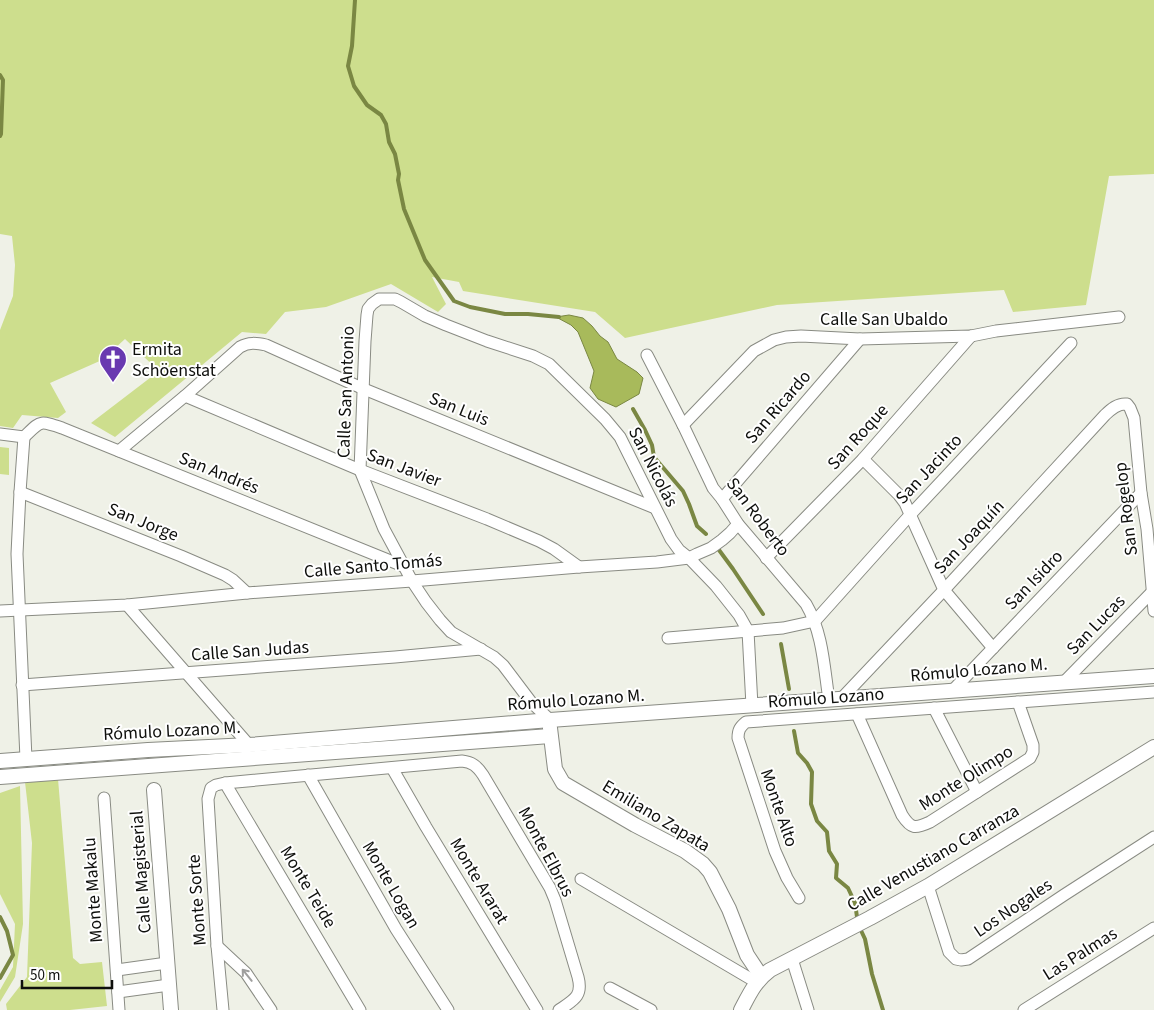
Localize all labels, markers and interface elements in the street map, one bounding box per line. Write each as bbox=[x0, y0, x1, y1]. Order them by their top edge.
street label: Calle San Ubaldo bbox=[820, 307, 948, 332]
street label: Calle San Antonio bbox=[331, 325, 361, 459]
place label: Ermita Schöenstat bbox=[132, 337, 216, 383]
church icon: Ermita Schöenstat bbox=[98, 344, 128, 383]
street label: San Ricardo bbox=[739, 365, 817, 449]
street label: San Luis bbox=[425, 386, 493, 432]
street label: San Roque bbox=[822, 399, 894, 475]
street label: San Nicolás bbox=[622, 423, 684, 511]
street label: San Jacinto bbox=[890, 428, 968, 510]
street label: San Javier bbox=[363, 442, 446, 494]
street label: San Andrés bbox=[175, 446, 263, 500]
street label: San Rogelop bbox=[1108, 461, 1144, 557]
street label: San Roberto bbox=[720, 472, 796, 562]
street label: San Joaquín bbox=[928, 494, 1010, 580]
street label: San Jorge bbox=[104, 496, 182, 548]
street label: San Isidro bbox=[999, 544, 1069, 616]
street label: Calle Santo Tomás bbox=[303, 548, 443, 584]
street label: San Lucas bbox=[1061, 589, 1131, 661]
street label: Calle San Judas bbox=[190, 634, 310, 668]
street label: Rómulo Lozano M. bbox=[909, 652, 1049, 688]
street label: Rómulo Lozano bbox=[767, 681, 885, 715]
street label: Rómulo Lozano M. bbox=[506, 683, 646, 717]
street label: Rómulo Lozano M. bbox=[103, 715, 241, 747]
street label: Monte Olimpo bbox=[914, 739, 1018, 817]
street label: Monte Alto bbox=[754, 766, 804, 850]
street label: Emiliano Zapata bbox=[597, 774, 715, 858]
street label: Calle Venustiano Carranza bbox=[842, 798, 1024, 918]
street label: Monte Elbrus bbox=[512, 803, 580, 901]
street label: Calle Magisterial bbox=[124, 810, 158, 934]
street label: Monte Ararat bbox=[443, 833, 515, 929]
street label: Monte Makalu bbox=[77, 837, 109, 943]
street label: Monte Logan bbox=[356, 837, 426, 933]
street label: Monte Teide bbox=[274, 841, 342, 933]
street label: Monte Sorte bbox=[181, 853, 213, 946]
street label: Los Nogales bbox=[969, 873, 1057, 943]
street label: Las Palmas bbox=[1038, 921, 1122, 987]
scale bar bbox=[22, 958, 112, 990]
text: 50 m bbox=[30, 965, 60, 986]
one-way arrow bbox=[242, 968, 252, 982]

